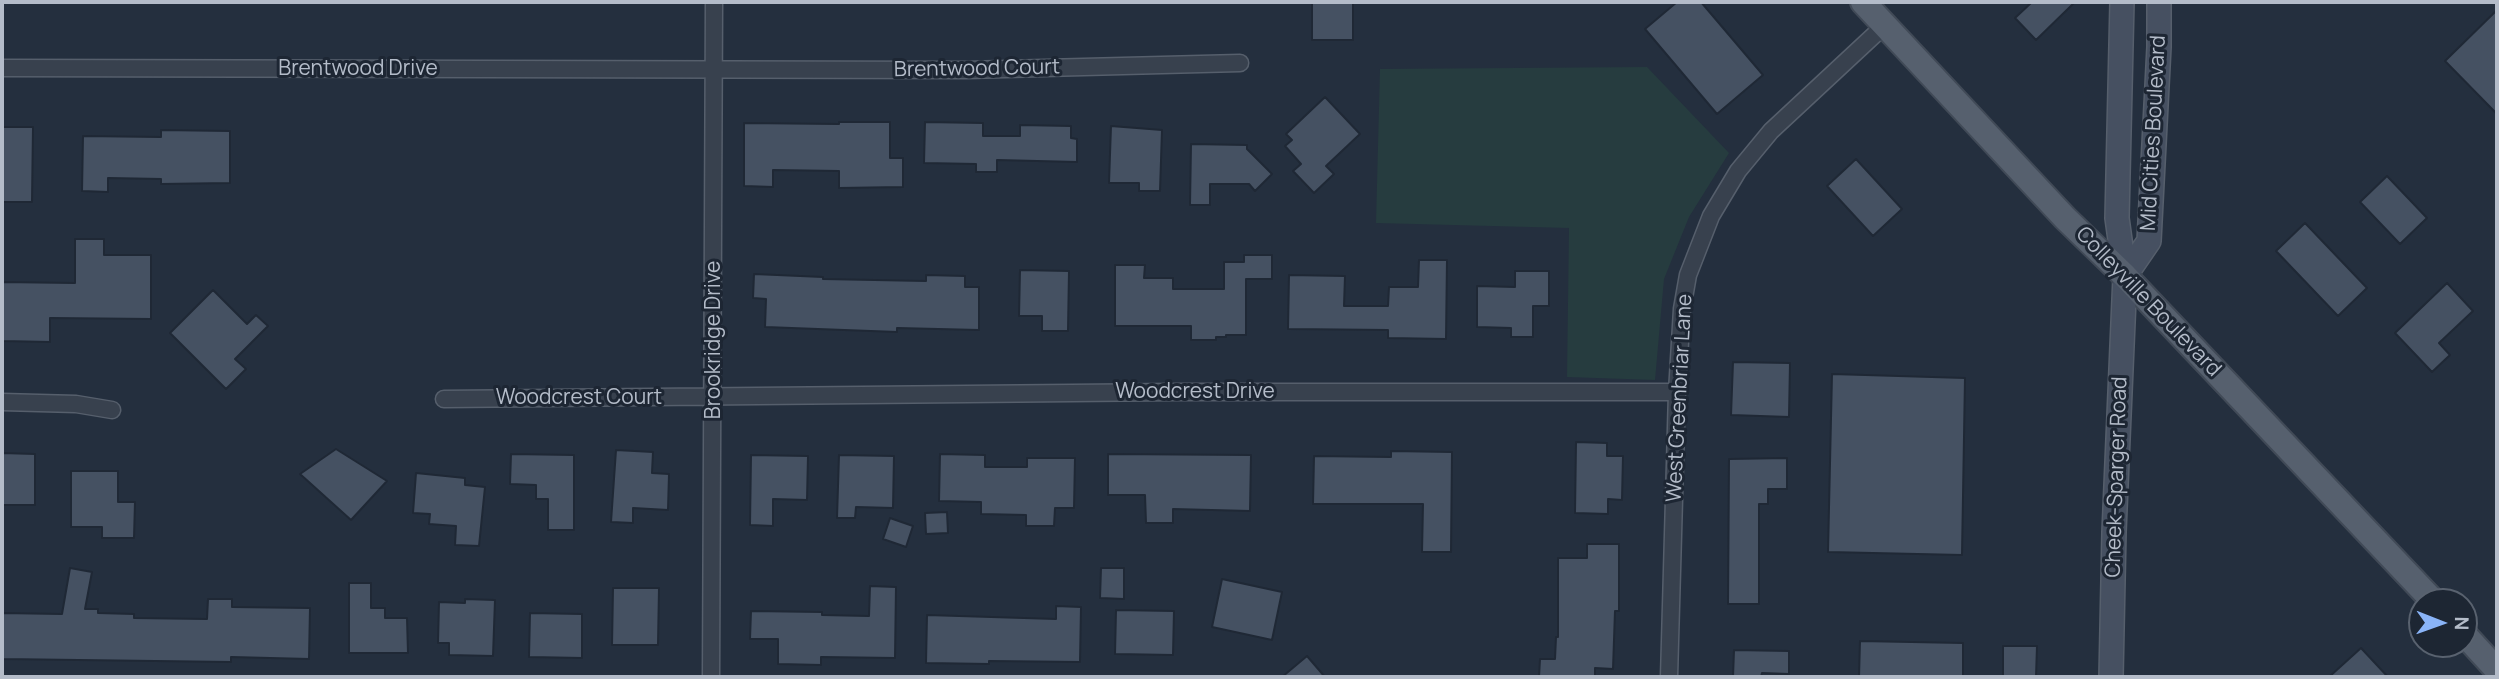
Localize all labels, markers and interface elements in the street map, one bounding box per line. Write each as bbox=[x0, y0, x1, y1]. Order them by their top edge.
street label: Mid Cities Boulevard bbox=[2136, 34, 2172, 232]
street label: Brentwood Court bbox=[894, 55, 1060, 83]
street label: Brentwood Drive bbox=[278, 56, 438, 82]
street label: Colleyville Boulevard bbox=[2070, 222, 2226, 382]
street label: Brookridge Drive bbox=[701, 261, 727, 419]
street label: West Greenbriar Lane bbox=[1662, 293, 1698, 503]
street label: Cheek-Sparger Road bbox=[2101, 376, 2133, 578]
street label: Woodcrest Drive bbox=[1115, 379, 1275, 405]
street label: Woodcrest Court bbox=[496, 385, 662, 411]
north arrow bbox=[2408, 588, 2478, 658]
text: N bbox=[2449, 616, 2475, 630]

